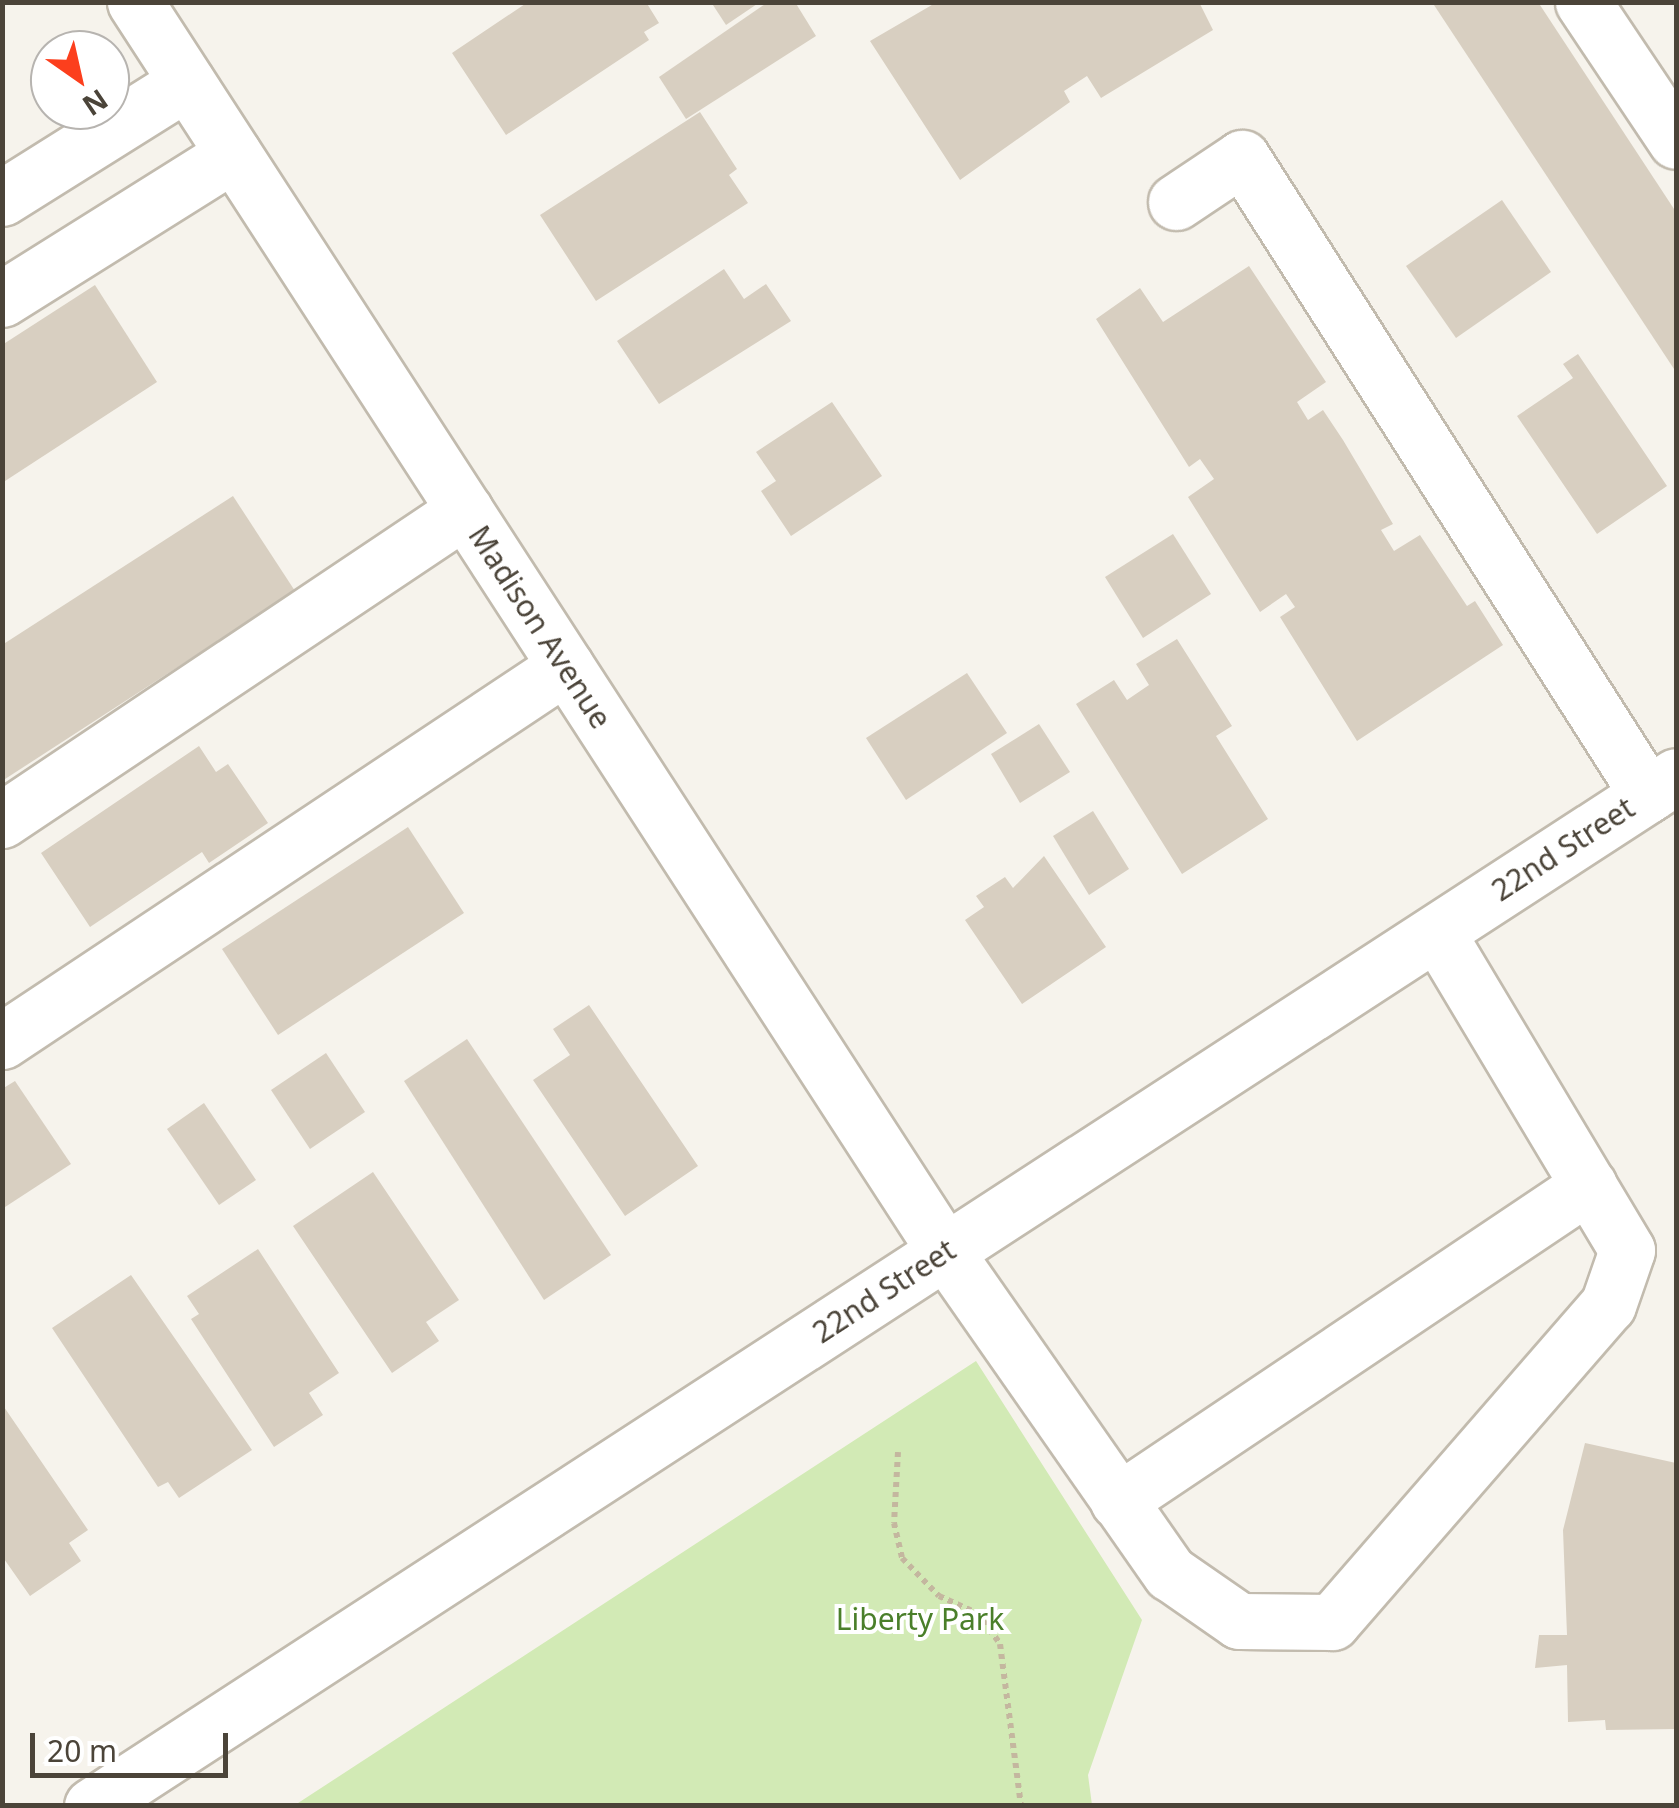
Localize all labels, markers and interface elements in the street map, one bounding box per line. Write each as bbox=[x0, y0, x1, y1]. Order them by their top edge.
north arrow bbox=[30, 30, 130, 130]
text: N bbox=[76, 81, 116, 125]
street label: Madison Avenue bbox=[461, 519, 619, 735]
street label: 22nd Street bbox=[1485, 790, 1641, 908]
street label: 22nd Street bbox=[806, 1232, 962, 1350]
park label: Liberty Park bbox=[836, 1601, 1004, 1637]
scale bar bbox=[35, 1713, 232, 1775]
text: 20 m bbox=[47, 1730, 117, 1771]

